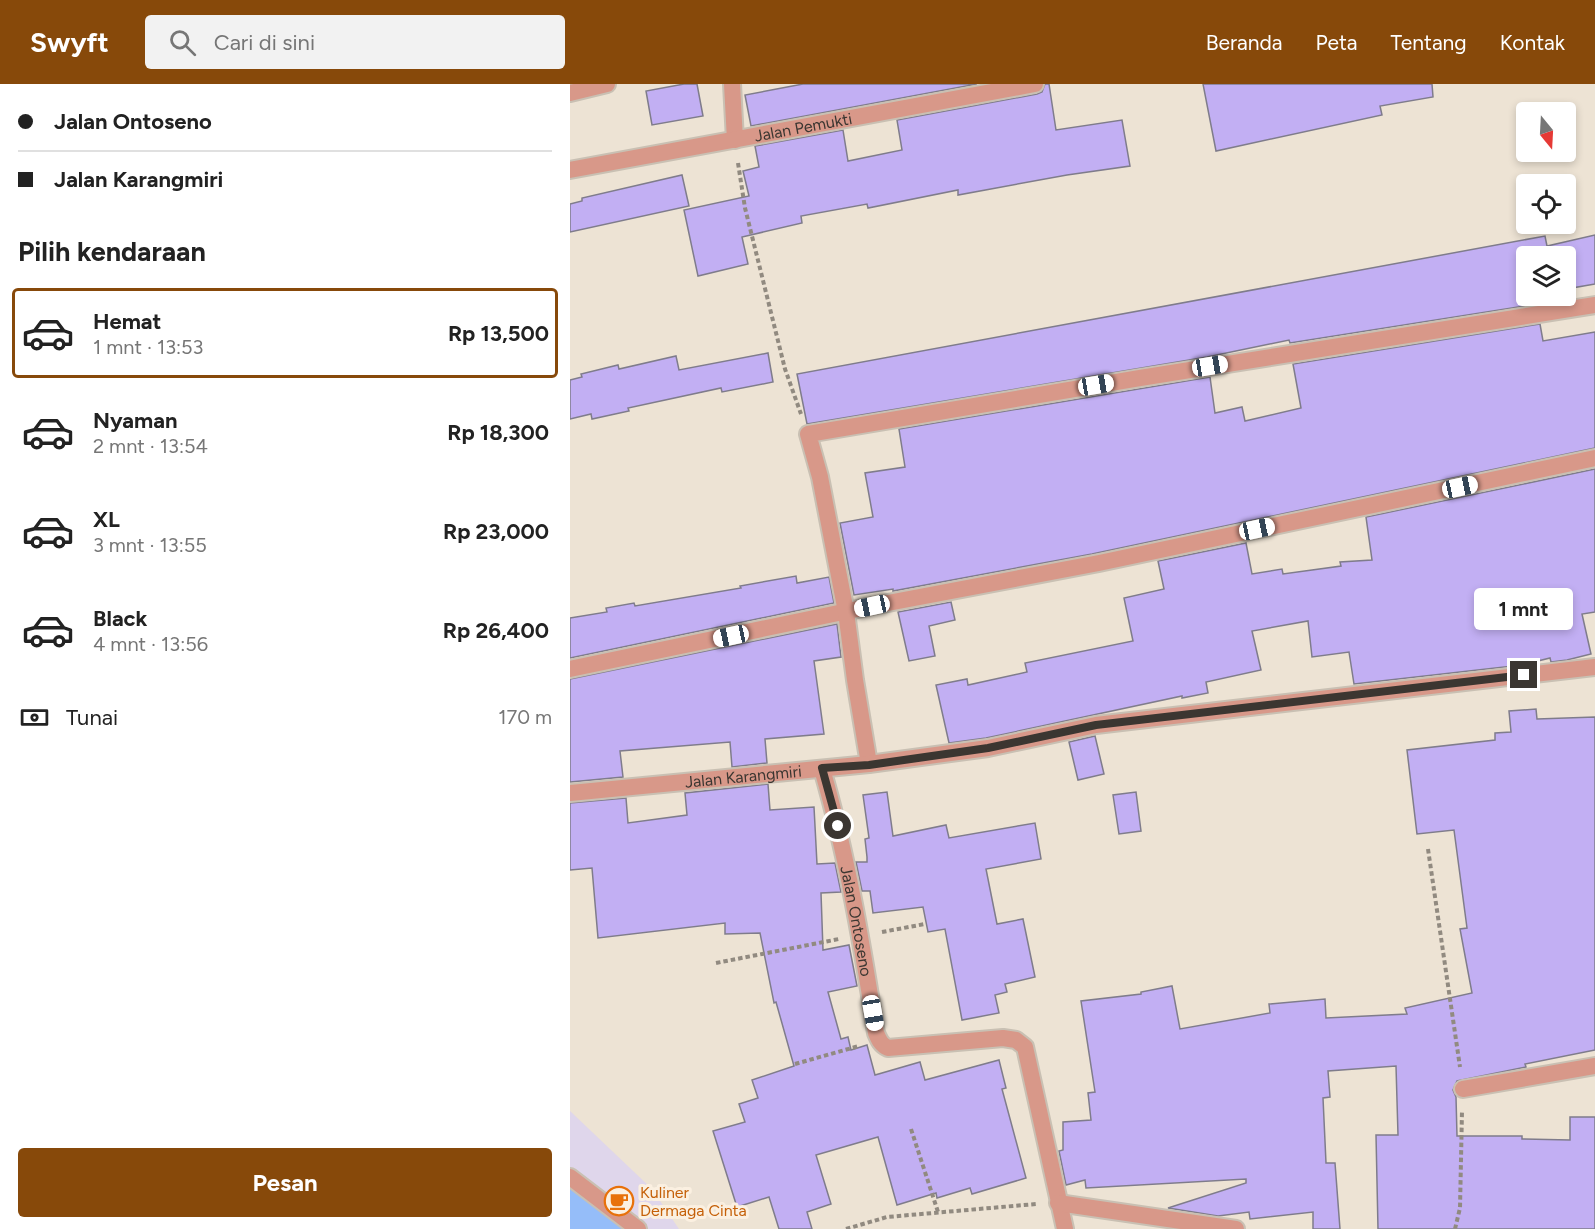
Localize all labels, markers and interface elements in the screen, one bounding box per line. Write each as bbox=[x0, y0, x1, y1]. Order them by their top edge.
search box bbox=[145, 15, 565, 69]
text: Swyft bbox=[30, 25, 109, 59]
icon: search bbox=[166, 26, 199, 59]
text: Cari di sini bbox=[214, 29, 315, 56]
text: Beranda bbox=[1206, 30, 1283, 55]
text: Peta bbox=[1316, 30, 1358, 55]
text: Tentang bbox=[1391, 30, 1467, 55]
text: Kontak bbox=[1500, 30, 1565, 55]
north arrow bbox=[1516, 102, 1576, 162]
map controls bbox=[1516, 102, 1576, 306]
text: Jalan Ontoseno bbox=[54, 108, 212, 135]
street label: Jalan Pemukti bbox=[753, 109, 853, 145]
text: Jalan Karangmiri bbox=[54, 166, 223, 193]
button: locate bbox=[1516, 174, 1576, 234]
text: Pilih kendaraan bbox=[18, 235, 206, 268]
button: layers bbox=[1516, 246, 1576, 306]
icon: car bbox=[21, 306, 75, 360]
text: Hemat bbox=[93, 308, 161, 335]
text: Rp 13,500 bbox=[448, 320, 549, 347]
text: 1 mnt · 13:53 bbox=[93, 335, 203, 359]
car bbox=[1191, 354, 1229, 378]
car bbox=[1077, 373, 1115, 397]
icon: car bbox=[21, 405, 75, 459]
text: Nyaman bbox=[93, 407, 177, 434]
text: Rp 18,300 bbox=[447, 419, 549, 446]
text: 2 mnt · 13:54 bbox=[93, 434, 208, 458]
car bbox=[1441, 474, 1479, 500]
icon: car bbox=[21, 504, 75, 558]
text: XL bbox=[93, 506, 120, 533]
car bbox=[1238, 516, 1276, 542]
text: Rp 23,000 bbox=[443, 518, 549, 545]
text: 3 mnt · 13:55 bbox=[93, 533, 207, 557]
callout: 1 mnt bbox=[1474, 588, 1574, 630]
car bbox=[853, 593, 891, 619]
text: 1 mnt bbox=[1498, 597, 1549, 621]
icon: car bbox=[21, 603, 75, 657]
text: Black bbox=[93, 605, 147, 632]
text: Rp 26,400 bbox=[443, 617, 549, 644]
car bbox=[712, 623, 750, 649]
text: 4 mnt · 13:56 bbox=[93, 632, 208, 656]
route end bbox=[1510, 661, 1537, 688]
icon: cash bbox=[18, 701, 51, 734]
text: Tunai bbox=[66, 704, 118, 731]
text: 170 m bbox=[498, 705, 552, 729]
street label: Jalan Karangmiri bbox=[684, 761, 802, 791]
route start bbox=[824, 812, 851, 839]
street label: Jalan Ontoseno bbox=[837, 864, 876, 978]
car bbox=[861, 994, 885, 1032]
button: Pesan bbox=[18, 1148, 552, 1217]
place label: Kuliner Dermaga Cinta bbox=[640, 1183, 747, 1220]
cafe icon: Kuliner Dermaga Cinta bbox=[603, 1185, 635, 1217]

